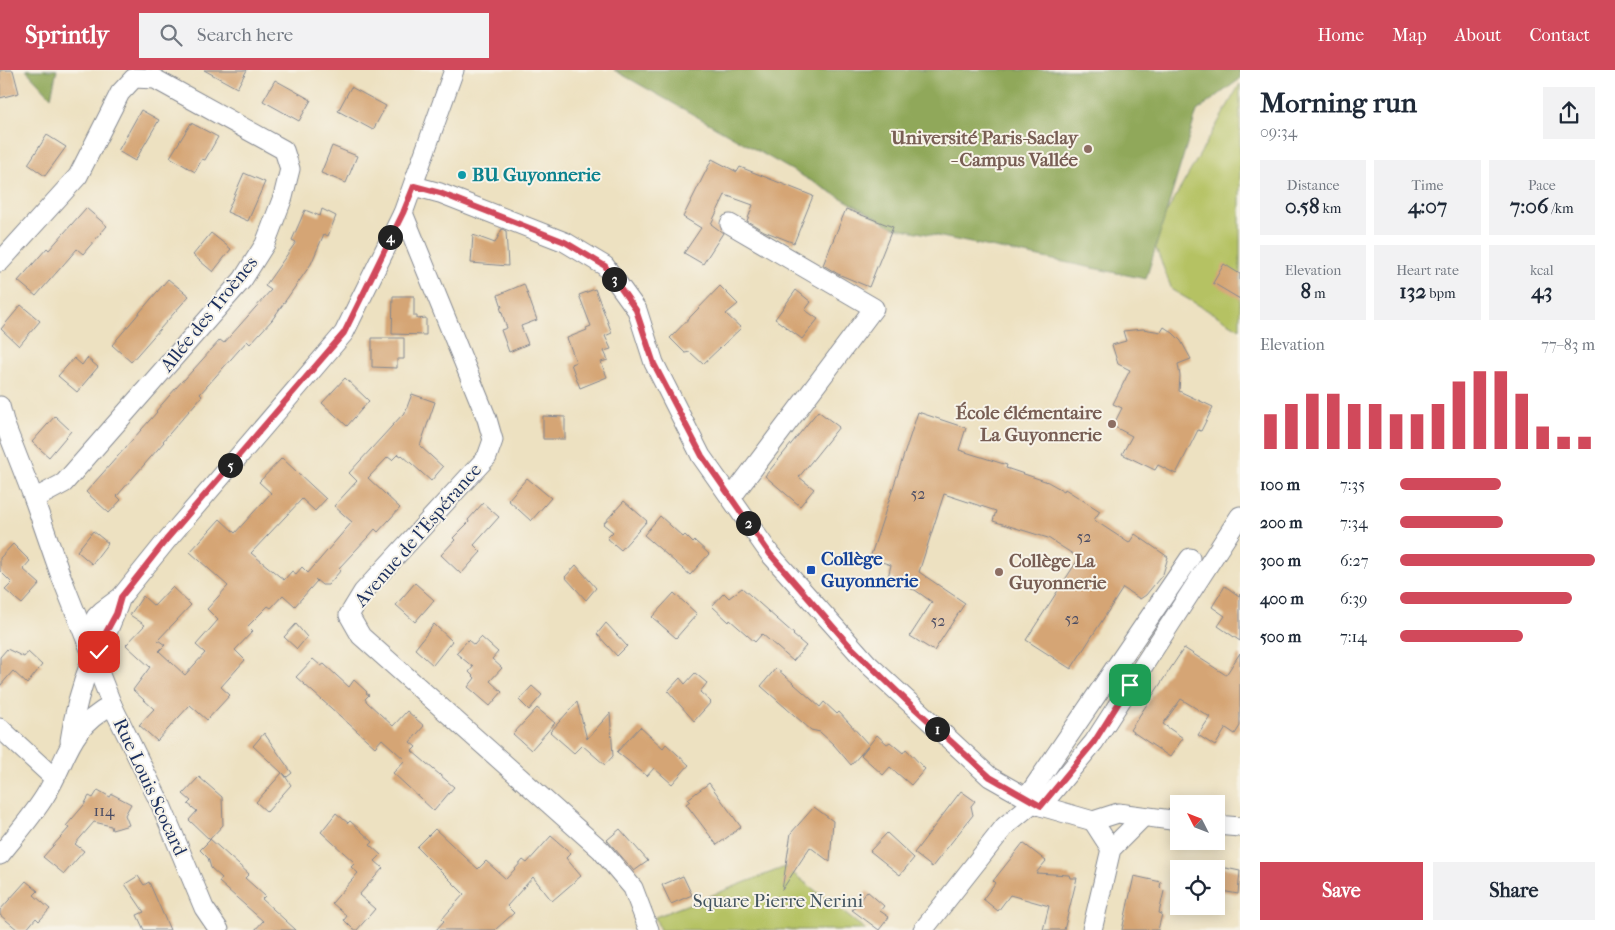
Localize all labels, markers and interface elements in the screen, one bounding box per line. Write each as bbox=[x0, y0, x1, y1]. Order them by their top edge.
search box bbox=[139, 13, 489, 58]
text: Sprintly bbox=[25, 21, 109, 49]
icon: search bbox=[157, 21, 185, 49]
text: Search here bbox=[197, 24, 293, 46]
text: Home bbox=[1317, 25, 1364, 46]
text: Map bbox=[1392, 25, 1427, 46]
text: About bbox=[1455, 25, 1501, 46]
text: Contact bbox=[1529, 25, 1590, 46]
text: Morning run bbox=[1260, 86, 1417, 119]
button: share bbox=[1543, 87, 1595, 139]
text: 09:34 bbox=[1260, 122, 1297, 141]
place label: Université Paris-Saclay - Campus Vallée bbox=[890, 127, 1079, 171]
marker: Université Paris-Saclay - Campus Vallée bbox=[1082, 143, 1094, 155]
place label: BU Guyonnerie bbox=[472, 164, 601, 186]
marker: BU Guyonnerie bbox=[456, 169, 468, 181]
text: Distance bbox=[1287, 177, 1339, 194]
text: Time bbox=[1412, 177, 1443, 194]
text: Pace bbox=[1528, 177, 1556, 194]
text: 0.58 bbox=[1285, 194, 1319, 218]
text: 4:07 bbox=[1408, 194, 1447, 218]
text: 7:06 bbox=[1510, 194, 1548, 218]
text: km bbox=[1319, 200, 1341, 217]
text: /km bbox=[1548, 200, 1574, 217]
pin: 4 bbox=[378, 224, 402, 250]
text: 4 bbox=[386, 229, 395, 246]
street label: Allée des Troènes bbox=[155, 252, 262, 377]
text: Elevation bbox=[1285, 262, 1341, 279]
text: Heart rate bbox=[1396, 262, 1459, 279]
text: kcal bbox=[1530, 262, 1554, 279]
pin: 3 bbox=[602, 266, 626, 292]
text: 3 bbox=[612, 271, 617, 288]
text: 8 bbox=[1301, 279, 1311, 303]
text: 132 bbox=[1399, 279, 1426, 303]
text: 43 bbox=[1531, 279, 1552, 303]
text: m bbox=[1311, 285, 1326, 302]
text: bpm bbox=[1426, 285, 1456, 302]
text: Elevation bbox=[1260, 335, 1325, 354]
text: 77–83 m bbox=[1541, 335, 1595, 354]
place label: École élémentaire La Guyonnerie bbox=[956, 401, 1103, 446]
marker: École élémentaire La Guyonnerie bbox=[1106, 418, 1118, 430]
pin: 5 bbox=[218, 452, 242, 478]
text: 5 bbox=[227, 457, 234, 474]
street label: Avenue de l'Espérance bbox=[349, 459, 486, 612]
text: 100 m bbox=[1260, 475, 1300, 494]
text: 7:35 bbox=[1340, 475, 1365, 494]
house number: 52 bbox=[910, 484, 926, 503]
pin: 2 bbox=[736, 510, 760, 536]
text: 200 m bbox=[1260, 513, 1303, 532]
text: 7:34 bbox=[1340, 513, 1368, 532]
text: 2 bbox=[745, 515, 752, 532]
house number: 52 bbox=[1076, 527, 1092, 546]
place label: Collège Guyonnerie bbox=[821, 548, 919, 592]
place label: Collège La Guyonnerie bbox=[1009, 550, 1107, 594]
text: 300 m bbox=[1260, 551, 1301, 570]
text: 6:27 bbox=[1340, 551, 1368, 570]
marker: Collège Guyonnerie bbox=[805, 564, 817, 576]
marker: Collège La Guyonnerie bbox=[993, 566, 1005, 578]
text: 400 m bbox=[1260, 589, 1304, 608]
text: 6:39 bbox=[1340, 589, 1368, 608]
house number: 52 bbox=[1064, 609, 1080, 628]
house number: 52 bbox=[930, 611, 946, 630]
text: 500 m bbox=[1260, 627, 1301, 646]
text: 7:14 bbox=[1340, 627, 1367, 646]
pin bbox=[78, 631, 120, 673]
icon: check bbox=[85, 638, 113, 666]
pin bbox=[1109, 664, 1151, 706]
icon: arrive bbox=[1116, 671, 1144, 699]
street label: Rue Louis Scocard bbox=[108, 715, 192, 860]
pin: 1 bbox=[924, 716, 950, 742]
text: 1 bbox=[935, 721, 940, 738]
north arrow bbox=[1170, 795, 1225, 850]
map controls bbox=[1170, 795, 1225, 915]
house number: 114 bbox=[94, 801, 115, 820]
button: locate bbox=[1170, 860, 1225, 915]
button: Save bbox=[1260, 862, 1423, 920]
button: Share bbox=[1433, 862, 1595, 920]
park label: Square Pierre Nerini bbox=[693, 890, 864, 912]

